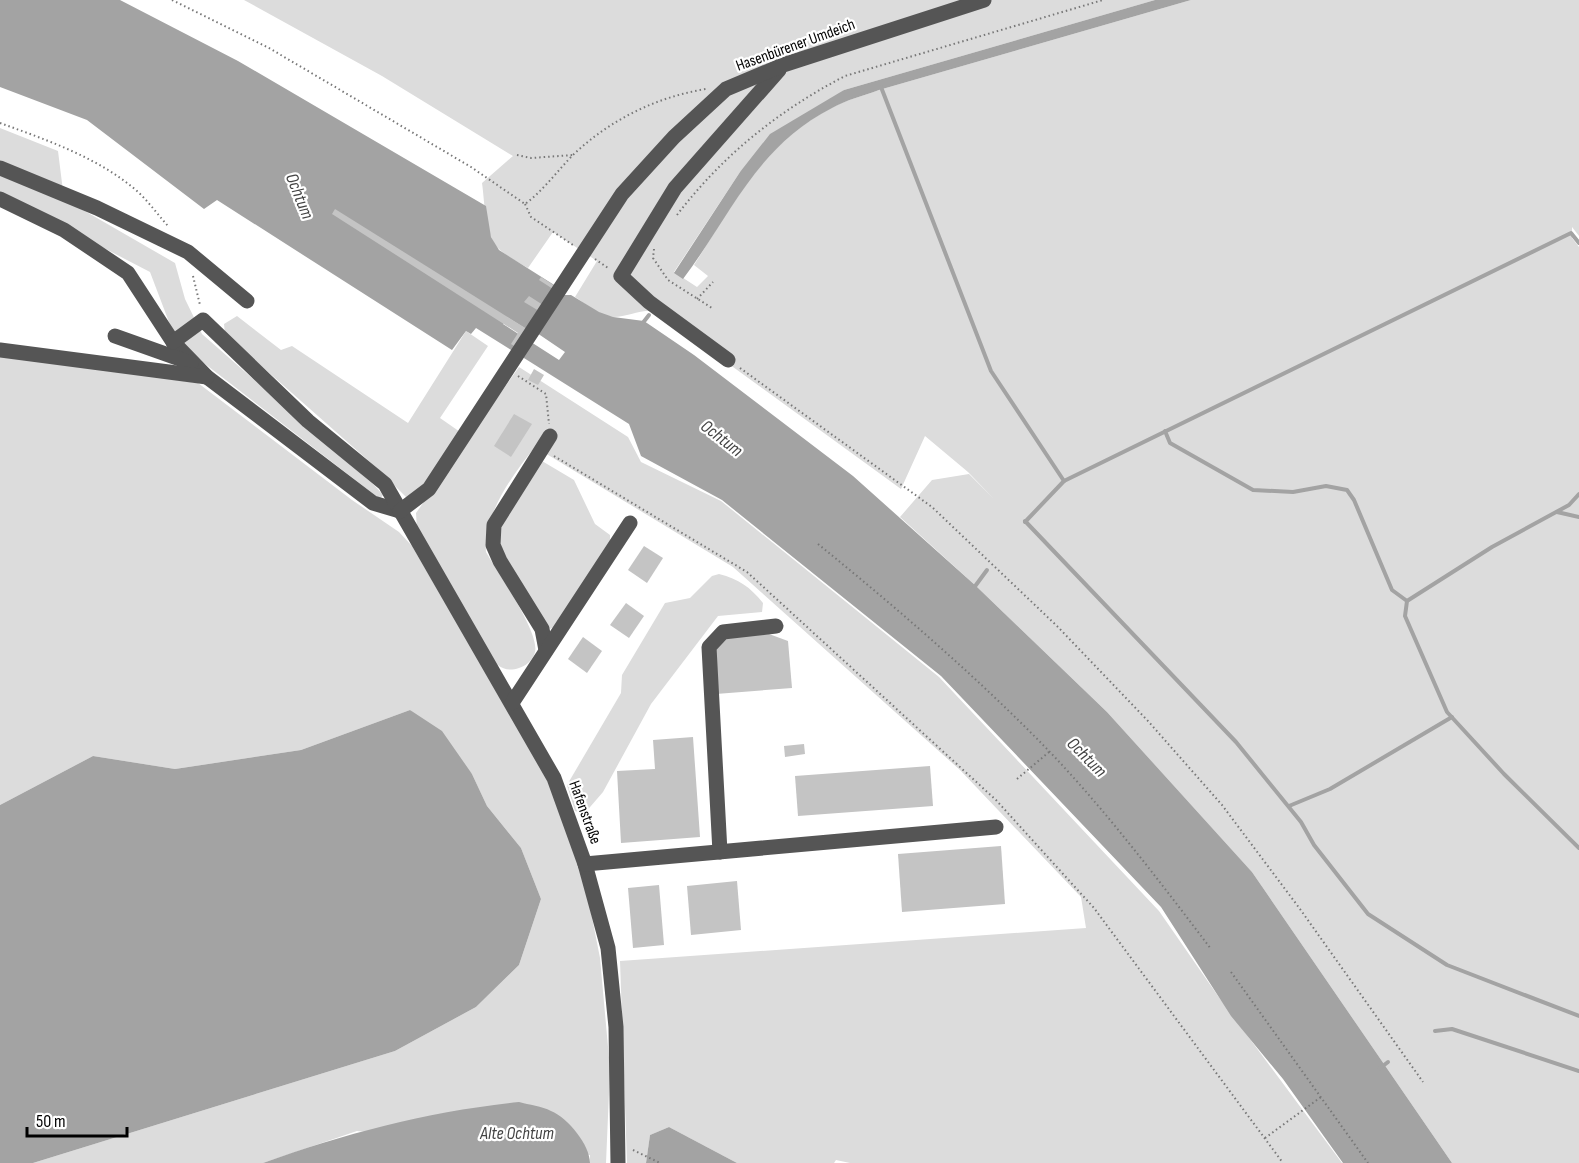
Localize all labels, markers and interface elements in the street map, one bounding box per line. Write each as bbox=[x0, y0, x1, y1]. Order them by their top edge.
street label: Hasenbürener Umdeich bbox=[733, 15, 858, 76]
water label: Ochtum bbox=[281, 170, 318, 222]
water label: Ochtum bbox=[697, 416, 747, 461]
water label: Ochtum bbox=[1062, 733, 1111, 782]
street label: Hafenstraße bbox=[564, 778, 605, 847]
scale bar bbox=[27, 1100, 128, 1138]
text: 50 m bbox=[36, 1111, 66, 1132]
water label: Alte Ochtum bbox=[479, 1123, 554, 1144]

